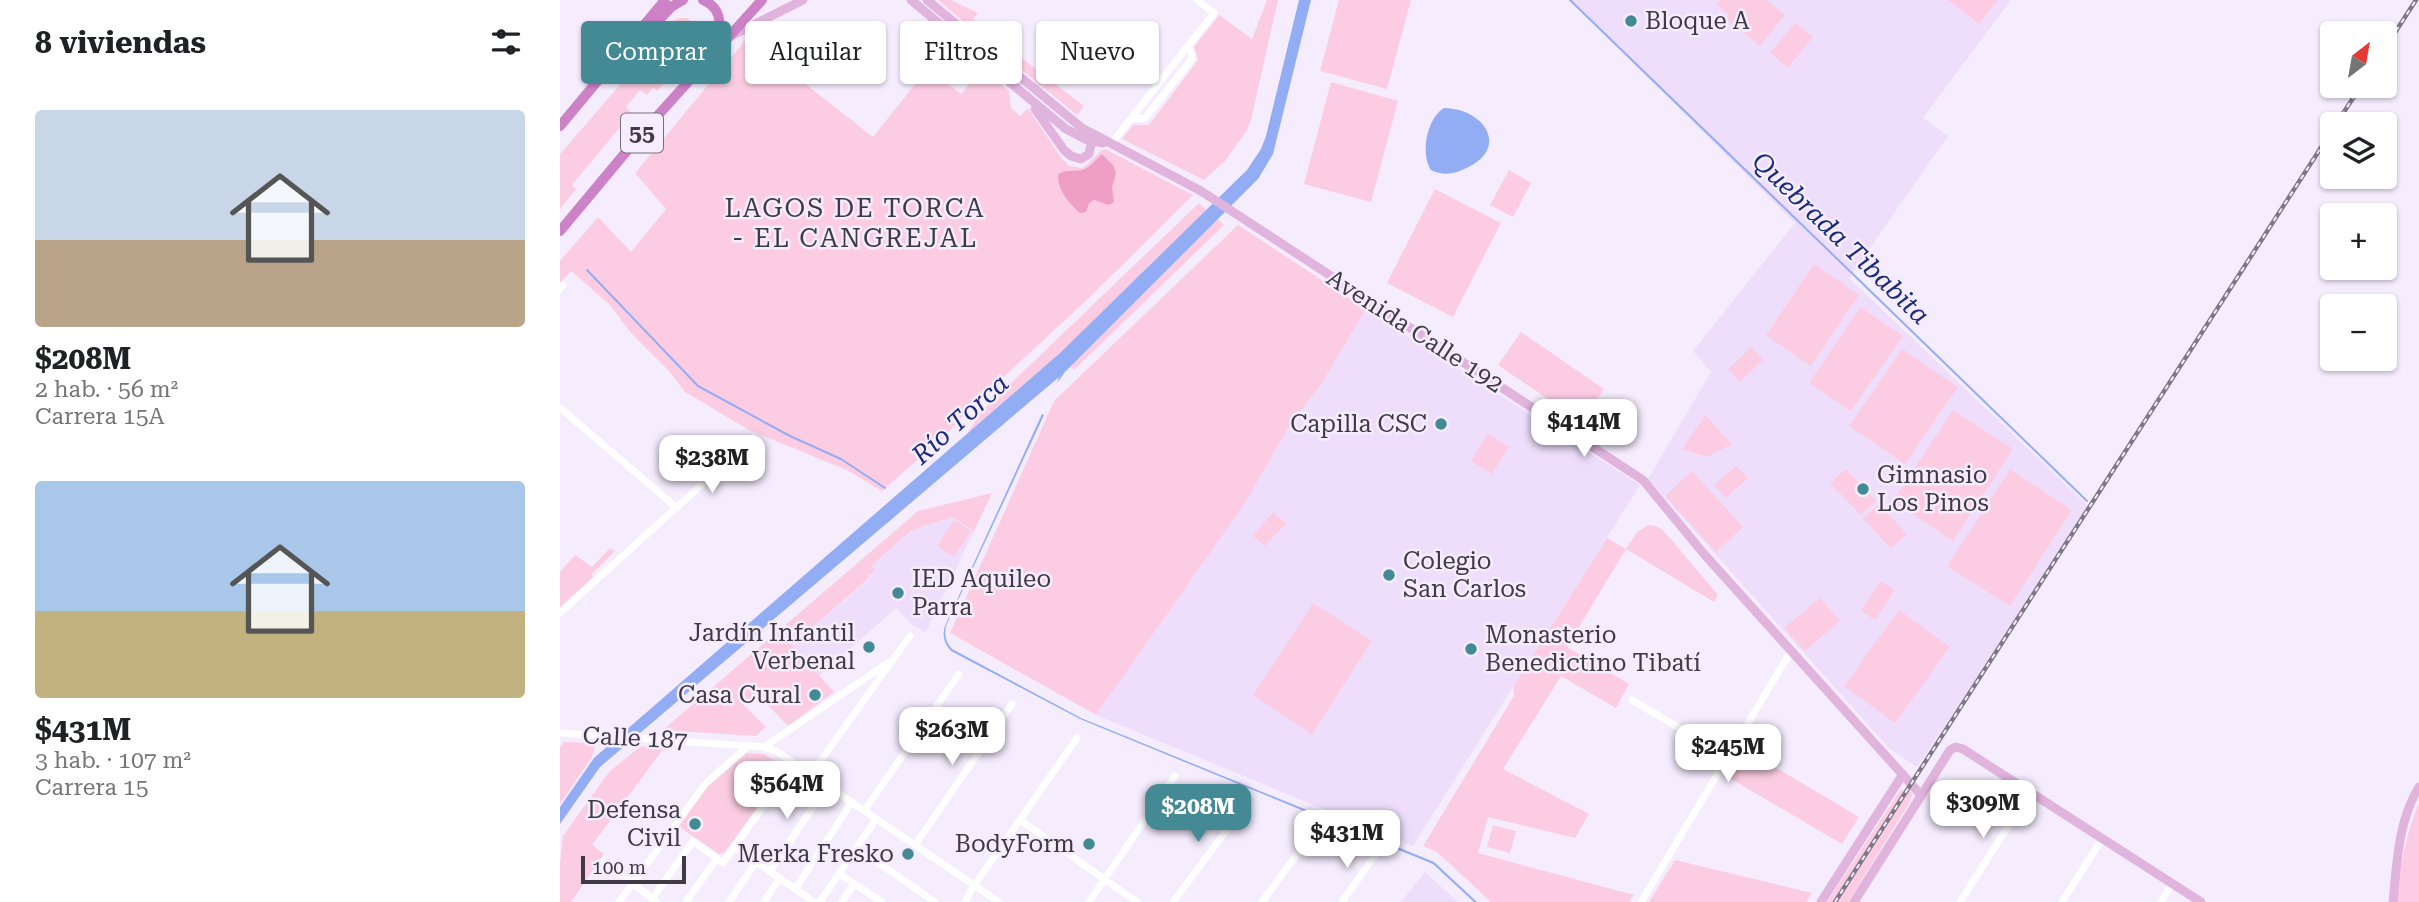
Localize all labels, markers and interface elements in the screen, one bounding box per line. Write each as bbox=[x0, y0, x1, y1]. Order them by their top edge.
place label: Bloque A bbox=[1645, 7, 1750, 35]
marker: Bloque A bbox=[1623, 13, 1639, 29]
chip: Comprar bbox=[581, 21, 731, 84]
chip: Alquilar bbox=[745, 21, 886, 84]
chip: Filtros bbox=[900, 21, 1022, 84]
chip: Nuevo bbox=[1036, 21, 1159, 84]
north arrow bbox=[2320, 21, 2398, 98]
map controls bbox=[2320, 21, 2397, 371]
icon: filters bbox=[487, 23, 525, 61]
text: 8 viviendas bbox=[35, 25, 206, 60]
button: layers bbox=[2320, 112, 2397, 189]
road number: 55 bbox=[621, 114, 663, 152]
water label: Quebrada Tibabita bbox=[1746, 146, 1936, 330]
icon: home bbox=[217, 155, 343, 281]
district label: LAGOS DE TORCA - EL CANGREJAL bbox=[724, 193, 986, 253]
button: + bbox=[2320, 203, 2397, 280]
street label: Avenida Calle 192 bbox=[1321, 263, 1509, 399]
button: − bbox=[2320, 294, 2397, 371]
text: $208M bbox=[35, 341, 131, 376]
water label: Río Torca bbox=[905, 368, 1014, 471]
text: 2 hab. · 56 m² bbox=[35, 376, 178, 403]
pin: $414M bbox=[1535, 400, 1633, 459]
text: Carrera 15A bbox=[35, 403, 165, 430]
text: $414M bbox=[1547, 408, 1621, 435]
place label: Capilla CSC bbox=[1290, 410, 1427, 438]
marker: Capilla CSC bbox=[1433, 416, 1449, 432]
pin: $238M bbox=[663, 435, 761, 495]
text: $238M bbox=[675, 444, 749, 471]
place label: Gimnasio Los Pinos bbox=[1877, 461, 1989, 517]
marker: Gimnasio Los Pinos bbox=[1855, 481, 1871, 497]
icon: home bbox=[217, 526, 343, 652]
place label: Colegio San Carlos bbox=[1403, 547, 1526, 603]
place label: IED Aquileo Parra bbox=[912, 565, 1051, 621]
marker: Colegio San Carlos bbox=[1381, 567, 1397, 583]
marker: IED Aquileo Parra bbox=[890, 585, 906, 601]
place label: Jardín Infantil Verbenal bbox=[689, 619, 855, 675]
place label: Monasterio Benedictino Tibatí bbox=[1485, 621, 1701, 677]
marker: Jardín Infantil Verbenal bbox=[861, 639, 877, 655]
marker: Monasterio Benedictino Tibatí bbox=[1463, 641, 1479, 657]
place label: Casa Cural bbox=[678, 681, 801, 709]
marker: Casa Cural bbox=[807, 687, 823, 703]
pin: $263M bbox=[903, 708, 1001, 767]
text: $431M bbox=[35, 712, 131, 747]
text: $263M bbox=[915, 716, 989, 743]
street label: Calle 187 bbox=[582, 721, 688, 755]
pin: $245M bbox=[1679, 724, 1777, 784]
text: $245M bbox=[1691, 733, 1765, 760]
text: 3 hab. · 107 m² bbox=[35, 747, 191, 774]
pin: $564M bbox=[738, 762, 836, 821]
text: $564M bbox=[750, 770, 824, 797]
text: Carrera 15 bbox=[35, 774, 149, 801]
pin: $309M bbox=[1934, 780, 2032, 840]
pin: $208M bbox=[1149, 784, 1247, 844]
text: $309M bbox=[1946, 789, 2020, 816]
text: $208M bbox=[1161, 793, 1235, 820]
place label: Defensa Civil bbox=[587, 796, 681, 852]
pin: $431M bbox=[1298, 810, 1396, 870]
marker: Defensa Civil bbox=[687, 816, 703, 832]
text: $431M bbox=[1310, 819, 1384, 846]
place label: BodyForm bbox=[955, 830, 1075, 858]
marker: BodyForm bbox=[1081, 836, 1097, 852]
place label: Merka Fresko bbox=[737, 840, 894, 868]
marker: Merka Fresko bbox=[900, 846, 916, 862]
scale bar bbox=[581, 853, 686, 885]
text: 100 m bbox=[592, 856, 646, 879]

